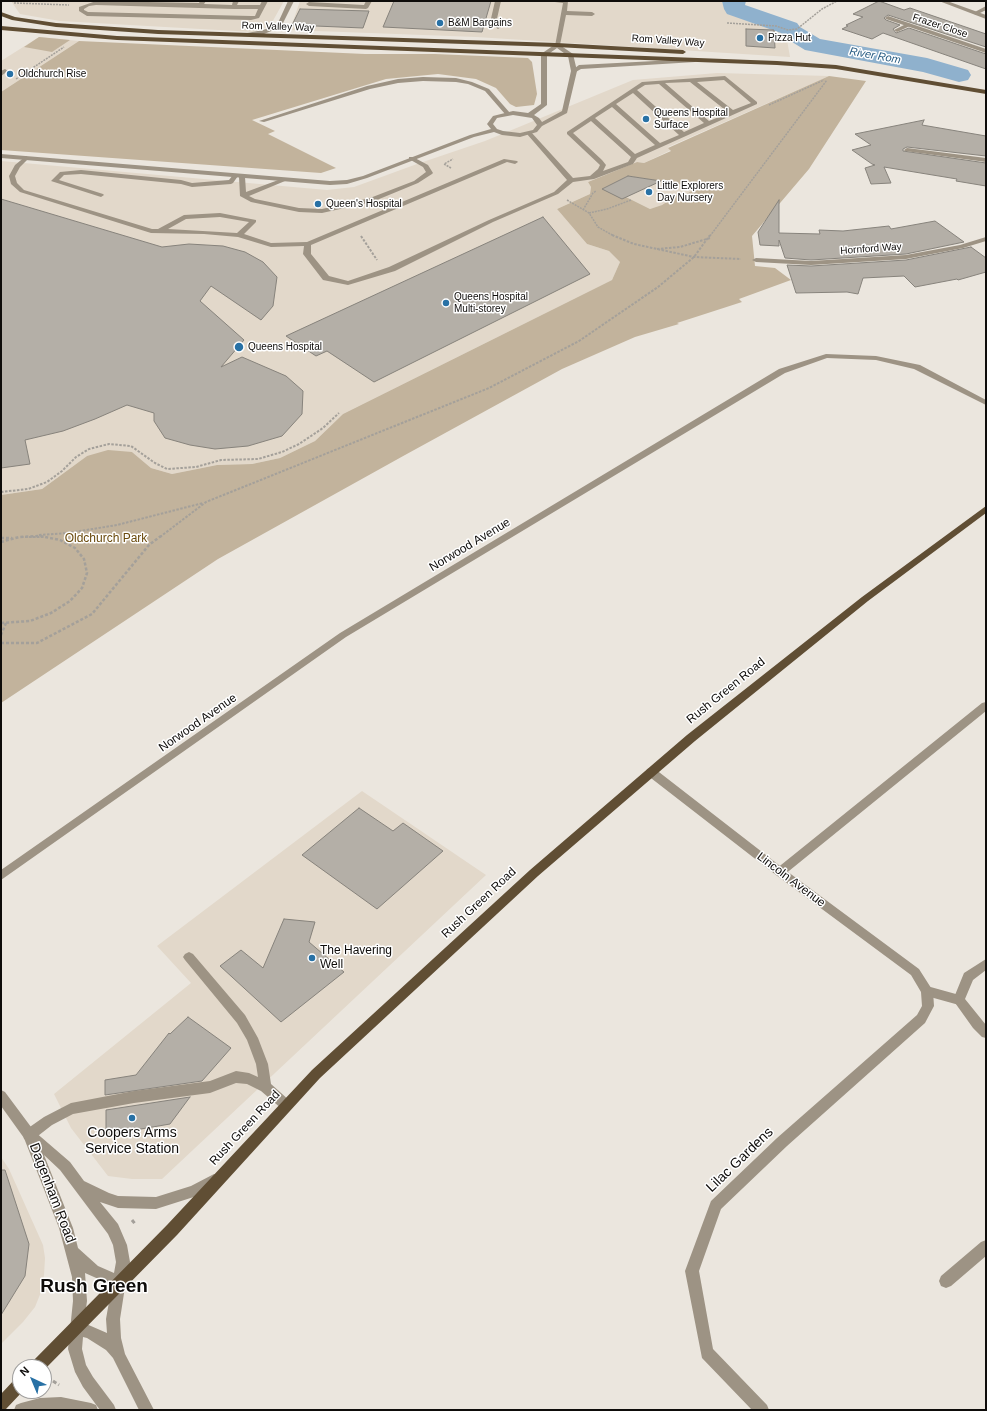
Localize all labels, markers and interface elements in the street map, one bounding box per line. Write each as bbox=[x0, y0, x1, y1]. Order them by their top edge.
street label: Frazer Close bbox=[911, 11, 969, 41]
place label: B&M Bargains bbox=[448, 17, 512, 29]
marker: B&M Bargains bbox=[435, 18, 445, 28]
street label: Rom Valley Way bbox=[241, 20, 315, 34]
street label: Rom Valley Way bbox=[631, 32, 705, 50]
place label: Pizza Hut bbox=[768, 32, 811, 44]
marker: Pizza Hut bbox=[755, 33, 765, 43]
water label: River Rom bbox=[848, 45, 902, 67]
place label: Oldchurch Rise bbox=[18, 68, 86, 80]
marker: Oldchurch Rise bbox=[5, 69, 15, 79]
place label: Queens Hospital Surface bbox=[654, 107, 728, 130]
marker: Queens Hospital Surface bbox=[641, 114, 651, 124]
place label: Little Explorers Day Nursery bbox=[657, 180, 723, 204]
marker: Little Explorers Day Nursery bbox=[644, 187, 654, 197]
place label: Queen's Hospital bbox=[326, 198, 402, 210]
marker: Queen's Hospital bbox=[313, 199, 323, 209]
street label: Hornford Way bbox=[840, 241, 902, 257]
place label: Queens Hospital Multi-storey bbox=[454, 291, 528, 314]
marker: Queens Hospital Multi-storey bbox=[441, 298, 451, 308]
marker: Queens Hospital bbox=[233, 341, 245, 353]
place label: Queens Hospital bbox=[248, 341, 322, 353]
street label: Norwood Avenue bbox=[427, 515, 513, 575]
park label: Oldchurch Park bbox=[65, 532, 147, 546]
street label: Rush Green Road bbox=[684, 655, 768, 727]
street label: Norwood Avenue bbox=[156, 691, 240, 755]
street label: Lincoln Avenue bbox=[754, 850, 828, 910]
street label: Rush Green Road bbox=[439, 865, 519, 941]
place label: The Havering Well bbox=[320, 944, 392, 972]
marker: The Havering Well bbox=[307, 953, 317, 963]
street label: Rush Green Road bbox=[207, 1088, 283, 1168]
marker: Coopers Arms Service Station bbox=[127, 1113, 137, 1123]
street label: Lilac Gardens bbox=[703, 1124, 777, 1196]
place label: Coopers Arms Service Station bbox=[85, 1125, 179, 1158]
street label: Dagenham Road bbox=[25, 1141, 79, 1245]
district label: Rush Green bbox=[40, 1276, 148, 1298]
north arrow bbox=[12, 1359, 52, 1399]
text: N bbox=[17, 1364, 31, 1378]

